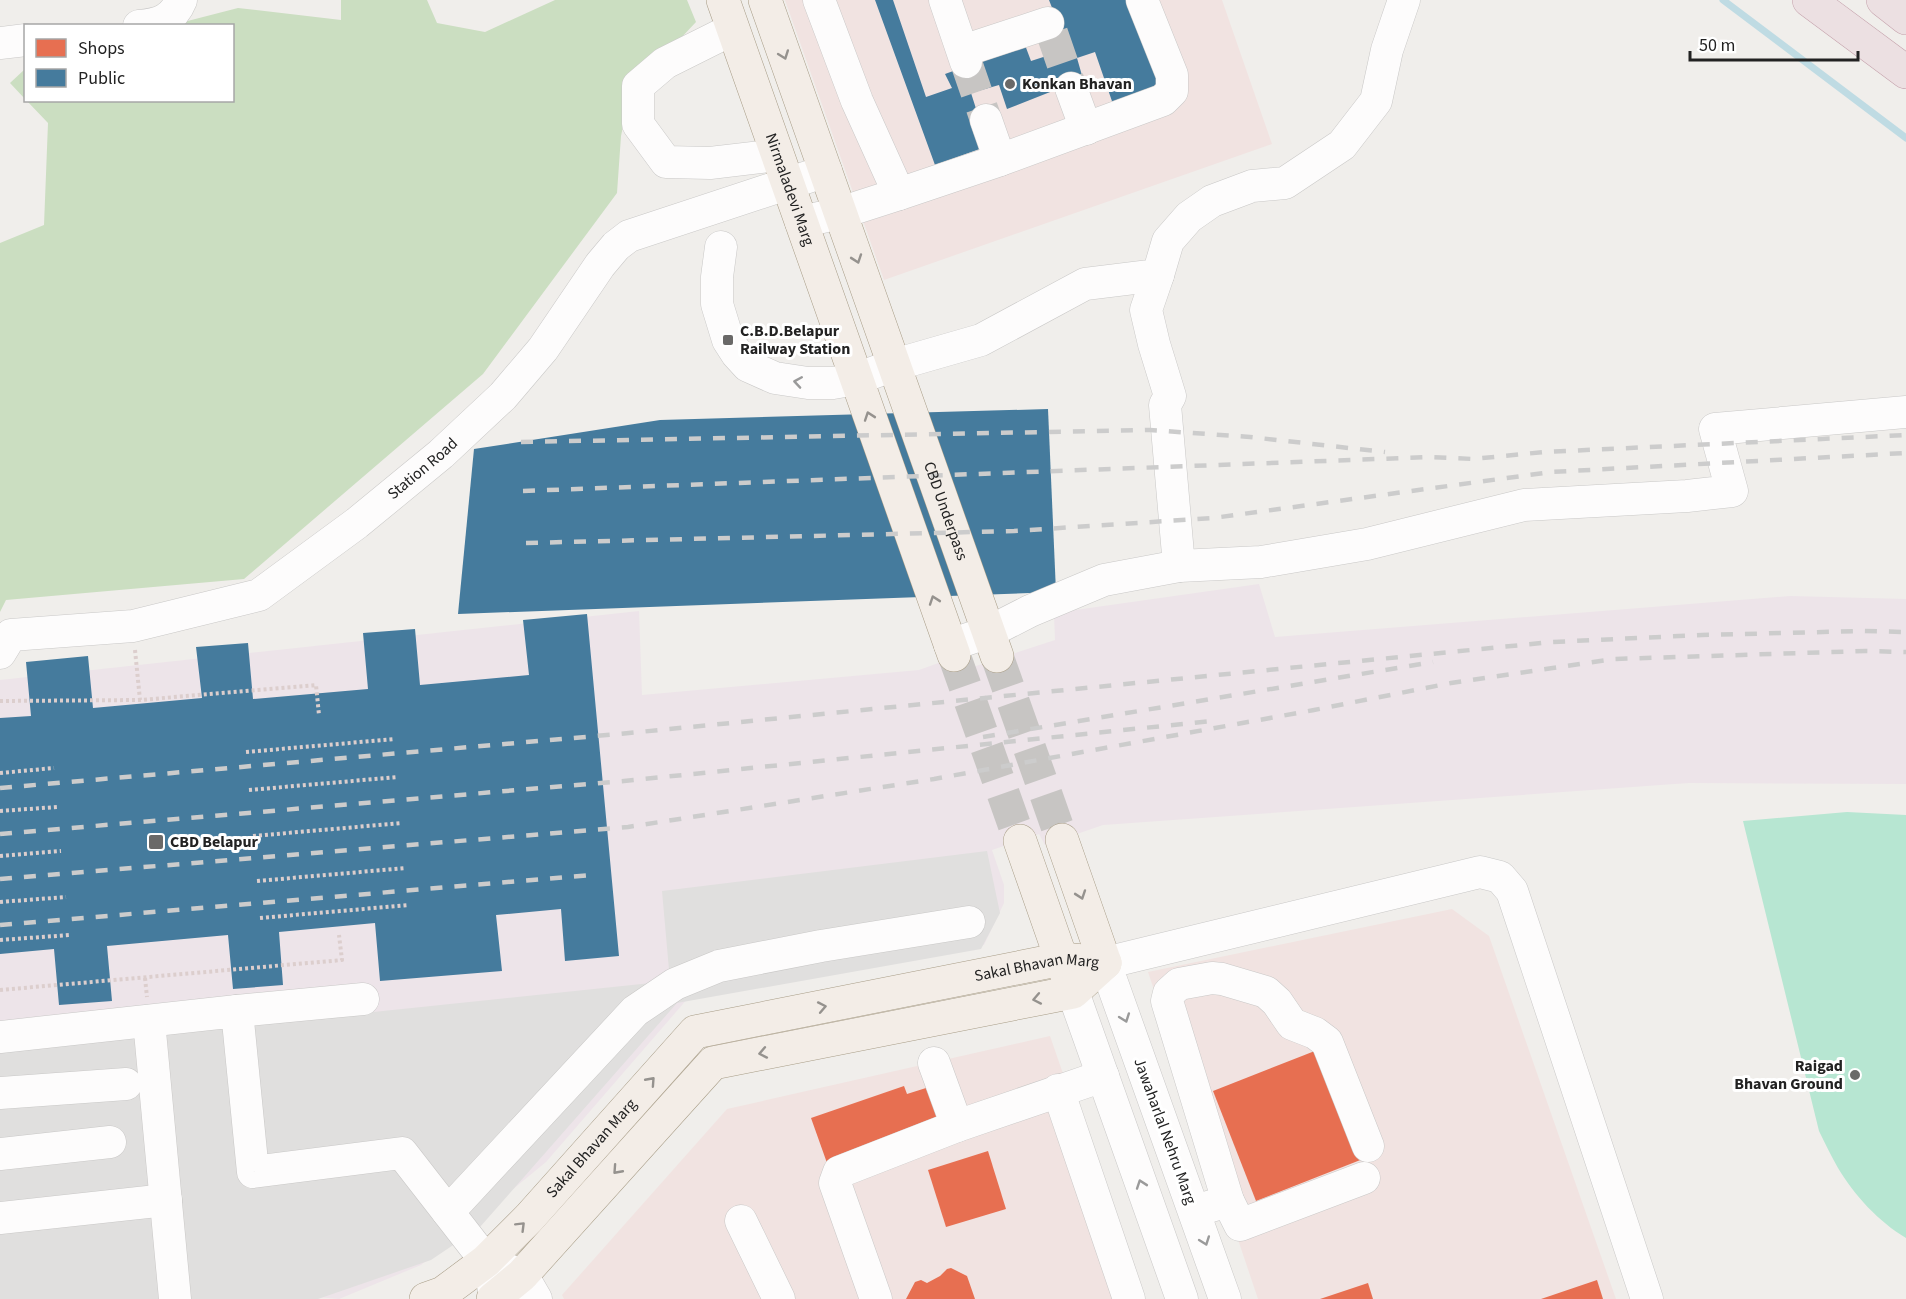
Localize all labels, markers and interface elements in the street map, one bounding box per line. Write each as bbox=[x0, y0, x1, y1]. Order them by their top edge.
legend bbox=[24, 24, 234, 102]
scale bar bbox=[1690, 24, 1858, 62]
text: 50 m bbox=[1699, 33, 1735, 58]
text: Shops bbox=[78, 36, 125, 61]
one-way arrow bbox=[777, 49, 790, 60]
text: Public bbox=[78, 66, 125, 91]
place label: Konkan Bhavan bbox=[1022, 73, 1132, 95]
marker: Konkan Bhavan bbox=[1003, 77, 1017, 91]
street label: Nirmaladevi Marg bbox=[760, 130, 820, 249]
one-way arrow bbox=[849, 253, 862, 264]
place label: C.B.D.Belapur Railway Station bbox=[740, 320, 850, 360]
marker: C.B.D.Belapur Railway Station bbox=[721, 333, 735, 347]
one-way arrow bbox=[794, 376, 803, 388]
one-way arrow bbox=[864, 411, 877, 422]
street label: Station Road bbox=[383, 433, 463, 505]
street label: CBD Underpass bbox=[918, 459, 973, 564]
one-way arrow bbox=[929, 595, 942, 606]
place label: CBD Belapur bbox=[170, 831, 259, 853]
marker: CBD Belapur bbox=[147, 833, 165, 851]
one-way arrow bbox=[1074, 889, 1087, 900]
street label: Sakal Bhavan Marg bbox=[972, 948, 1100, 987]
one-way arrow bbox=[1032, 992, 1042, 1005]
one-way arrow bbox=[817, 1001, 827, 1014]
one-way arrow bbox=[1117, 1012, 1130, 1023]
one-way arrow bbox=[759, 1046, 769, 1059]
street label: Jawaharlal Nehru Marg bbox=[1128, 1055, 1202, 1207]
place label: Raigad Bhavan Ground bbox=[1734, 1055, 1843, 1095]
marker: Raigad Bhavan Ground bbox=[1848, 1068, 1862, 1082]
one-way arrow bbox=[644, 1077, 655, 1087]
street label: Sakal Bhavan Marg bbox=[541, 1094, 642, 1203]
one-way arrow bbox=[613, 1163, 624, 1173]
one-way arrow bbox=[1136, 1180, 1149, 1190]
one-way arrow bbox=[514, 1222, 525, 1233]
one-way arrow bbox=[1197, 1235, 1210, 1246]

